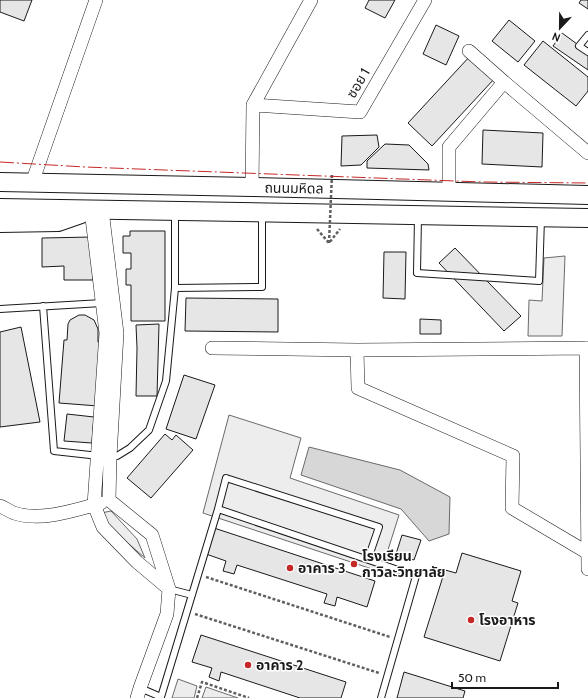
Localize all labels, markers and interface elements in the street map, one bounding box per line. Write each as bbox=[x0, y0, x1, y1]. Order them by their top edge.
north arrow bbox=[540, 8, 580, 48]
text: N bbox=[550, 29, 562, 45]
street label: ซอย 1 bbox=[342, 65, 374, 101]
street label: ถนนมหิดล bbox=[264, 178, 324, 198]
place label: โรงเรียน กาวิละวิทยาลัย bbox=[362, 547, 446, 581]
place label: อาคาร 3 bbox=[298, 559, 345, 577]
marker: โรงเรียน กาวิละวิทยาลัย bbox=[349, 559, 359, 569]
marker: อาคาร 3 bbox=[285, 563, 295, 573]
place label: โรงอาหาร bbox=[479, 611, 536, 629]
marker: โรงอาหาร bbox=[466, 615, 476, 625]
place label: อาคาร 2 bbox=[256, 656, 303, 674]
marker: อาคาร 2 bbox=[243, 660, 253, 670]
scale bar bbox=[452, 664, 558, 690]
text: 50 m bbox=[458, 670, 486, 685]

